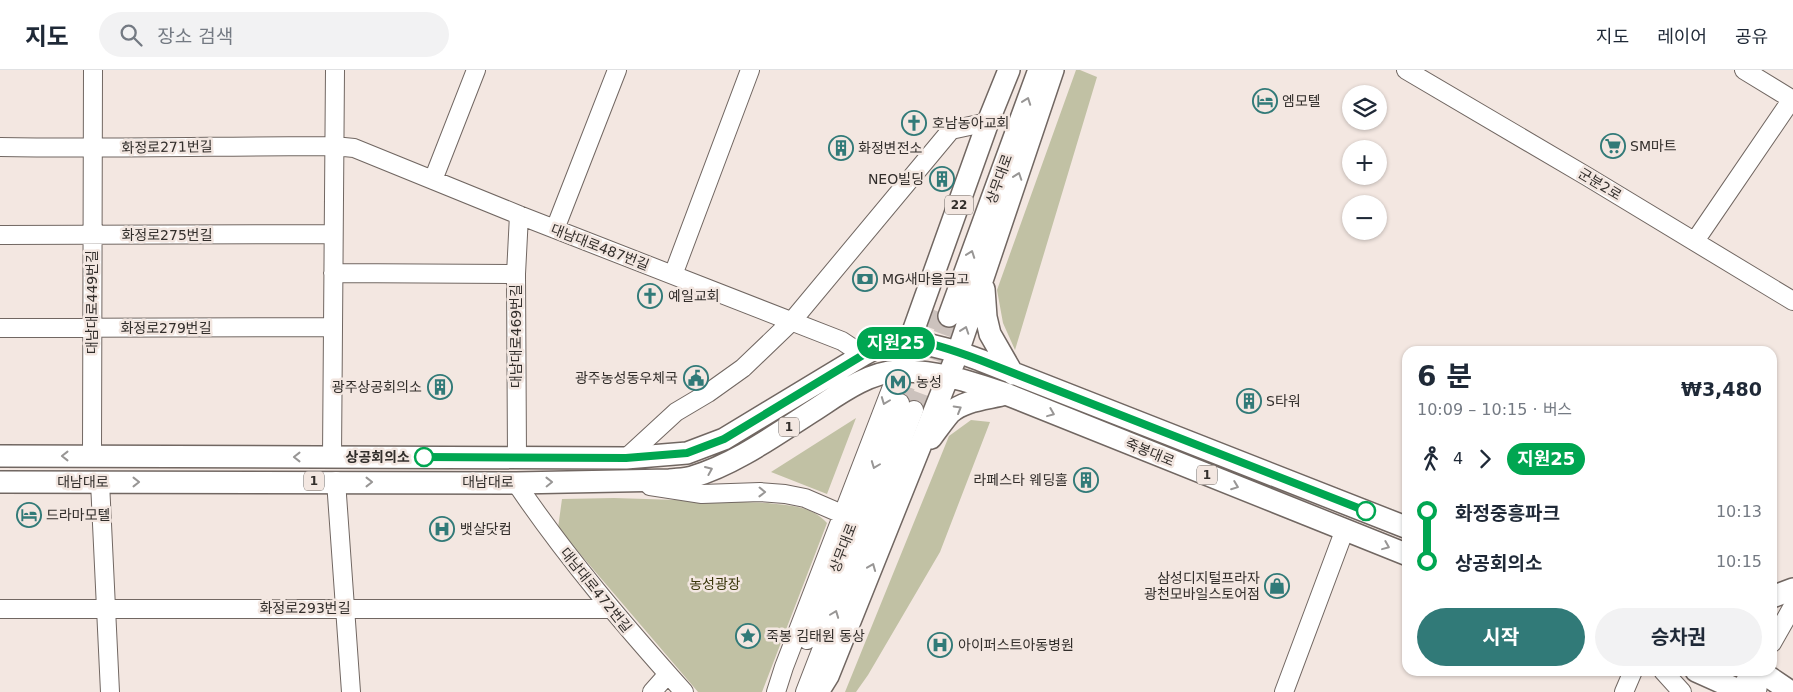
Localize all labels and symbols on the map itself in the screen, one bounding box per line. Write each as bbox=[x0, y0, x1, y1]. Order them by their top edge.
hotel icon: 엠모텔 bbox=[1252, 88, 1278, 114]
place label: 엠모텔 bbox=[1282, 93, 1321, 109]
one-way arrow bbox=[1021, 98, 1031, 106]
church icon: 호남농아교회 bbox=[901, 110, 927, 136]
place label: 호남농아교회 bbox=[932, 115, 1009, 131]
supermarket icon: SM마트 bbox=[1600, 133, 1626, 159]
building icon: 화정변전소 bbox=[828, 135, 854, 161]
street label: 화정로271번길 bbox=[121, 138, 213, 156]
place label: SM마트 bbox=[1630, 138, 1677, 154]
place label: 화정변전소 bbox=[858, 140, 923, 156]
street label: 상무대로 bbox=[983, 152, 1015, 206]
street label: 군분2로 bbox=[1575, 165, 1625, 203]
building icon: NEO빌딩 bbox=[929, 166, 955, 192]
place label: NEO빌딩 bbox=[868, 171, 924, 187]
one-way arrow bbox=[1012, 173, 1022, 181]
road number: 22 bbox=[945, 196, 973, 214]
street label: 대남대로487번길 bbox=[549, 221, 651, 273]
street label: 화정로275번길 bbox=[121, 227, 213, 243]
street label: 대남대로449번길 bbox=[84, 250, 100, 354]
one-way arrow bbox=[965, 250, 975, 259]
bank icon: MG새마을금고 bbox=[852, 266, 878, 292]
place label: MG새마을금고 bbox=[882, 271, 969, 287]
church icon: 예일교회 bbox=[637, 283, 663, 309]
street label: 대남대로469번길 bbox=[508, 284, 524, 388]
place label: 예일교회 bbox=[668, 288, 720, 304]
street label: 화정로279번길 bbox=[120, 320, 212, 336]
one-way arrow bbox=[959, 326, 969, 335]
line badge: 지원25 bbox=[861, 327, 931, 359]
public building icon: 광주농성동우체국 bbox=[683, 365, 709, 391]
metro station icon: 농성 bbox=[885, 369, 911, 395]
place label: 광주농성동우체국 bbox=[575, 370, 678, 386]
building icon: 광주상공회의소 bbox=[427, 374, 453, 400]
place label: 농성 bbox=[916, 374, 942, 390]
place label: 광주상공회의소 bbox=[332, 379, 422, 395]
building icon: S타워 bbox=[1236, 388, 1262, 414]
place label: S타워 bbox=[1266, 393, 1301, 409]
one-way arrow bbox=[881, 396, 891, 405]
one-way arrow bbox=[953, 405, 962, 415]
one-way arrow bbox=[1046, 406, 1055, 417]
road number: 1 bbox=[779, 418, 799, 437]
street label: 죽봉대로 bbox=[1123, 435, 1177, 469]
marker: 상공회의소 bbox=[414, 447, 434, 467]
place label: 상공회의소 bbox=[346, 449, 410, 465]
one-way arrow bbox=[61, 451, 68, 461]
one-way arrow bbox=[293, 452, 301, 462]
one-way arrow bbox=[871, 460, 882, 469]
one-way arrow bbox=[704, 465, 713, 476]
road number: 1 bbox=[1197, 466, 1217, 484]
building icon: 라페스타 웨딩홀 bbox=[1073, 467, 1099, 493]
road number: 1 bbox=[304, 472, 324, 491]
place label: 라페스타 웨딩홀 bbox=[973, 472, 1068, 488]
street label: 대남대로 bbox=[57, 474, 109, 490]
street label: 대남대로 bbox=[462, 474, 514, 490]
one-way arrow bbox=[132, 477, 140, 487]
one-way arrow bbox=[365, 477, 373, 487]
one-way arrow bbox=[545, 477, 553, 487]
one-way arrow bbox=[1230, 480, 1238, 490]
one-way arrow bbox=[758, 487, 766, 498]
unlabelled marker bbox=[1356, 501, 1376, 521]
hotel icon: 드라마모텔 bbox=[16, 502, 42, 528]
place label: 드라마모텔 bbox=[46, 507, 110, 523]
hospital icon: 뱃살닷컴 bbox=[429, 516, 455, 542]
place label: 뱃살닷컴 bbox=[460, 521, 512, 537]
street label: 상무대로 bbox=[826, 521, 860, 575]
one-way arrow bbox=[1381, 540, 1389, 550]
street label: 대남대로472번길 bbox=[557, 545, 635, 635]
one-way arrow bbox=[866, 563, 876, 572]
place label: 삼성디지털프라자 광천모바일스토어점 bbox=[1144, 570, 1260, 602]
shop icon: 삼성디지털프라자 광천모바일스토어점 bbox=[1264, 573, 1290, 599]
park label: 농성광장 bbox=[689, 576, 741, 592]
street label: 화정로293번길 bbox=[259, 600, 351, 616]
one-way arrow bbox=[828, 610, 839, 619]
place icon: 죽봉 김태원 동상 bbox=[735, 623, 761, 649]
place label: 죽봉 김태원 동상 bbox=[766, 628, 865, 644]
hospital icon: 아이퍼스트아동병원 bbox=[927, 632, 953, 658]
place label: 아이퍼스트아동병원 bbox=[958, 637, 1074, 653]

